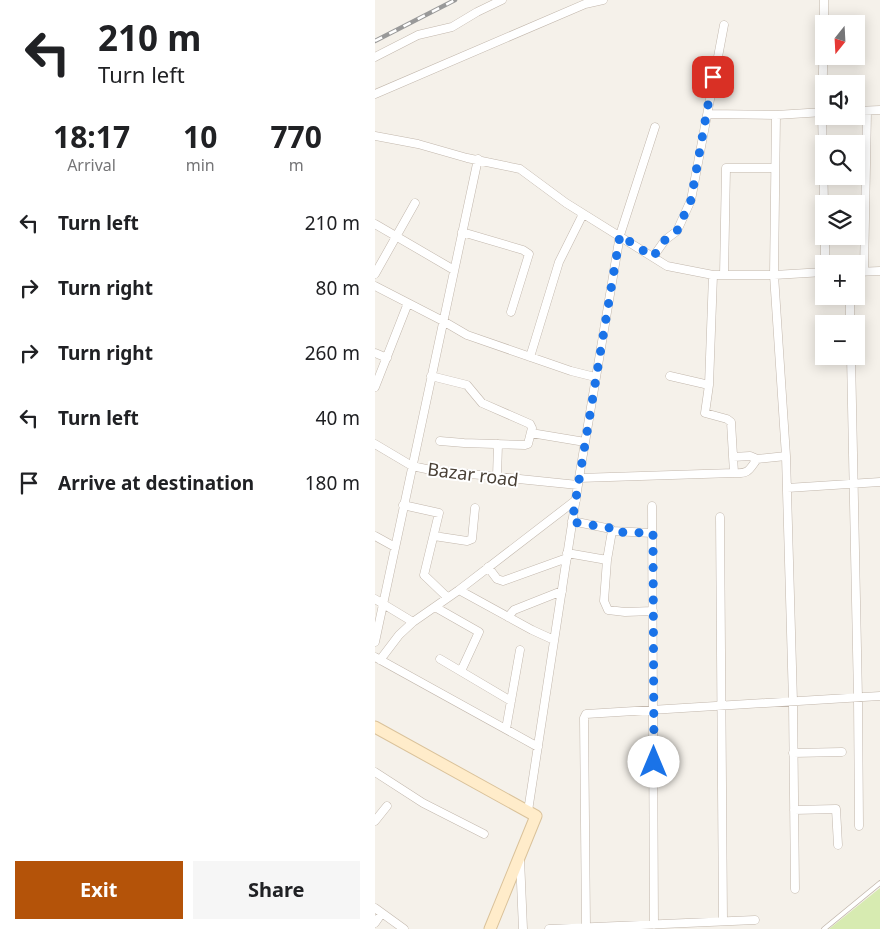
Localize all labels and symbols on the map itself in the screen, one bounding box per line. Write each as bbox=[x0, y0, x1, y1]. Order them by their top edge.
north arrow bbox=[815, 15, 865, 65]
pin bbox=[692, 56, 734, 98]
street label: Bazar road bbox=[426, 457, 520, 491]
position arrow bbox=[627, 735, 679, 787]

